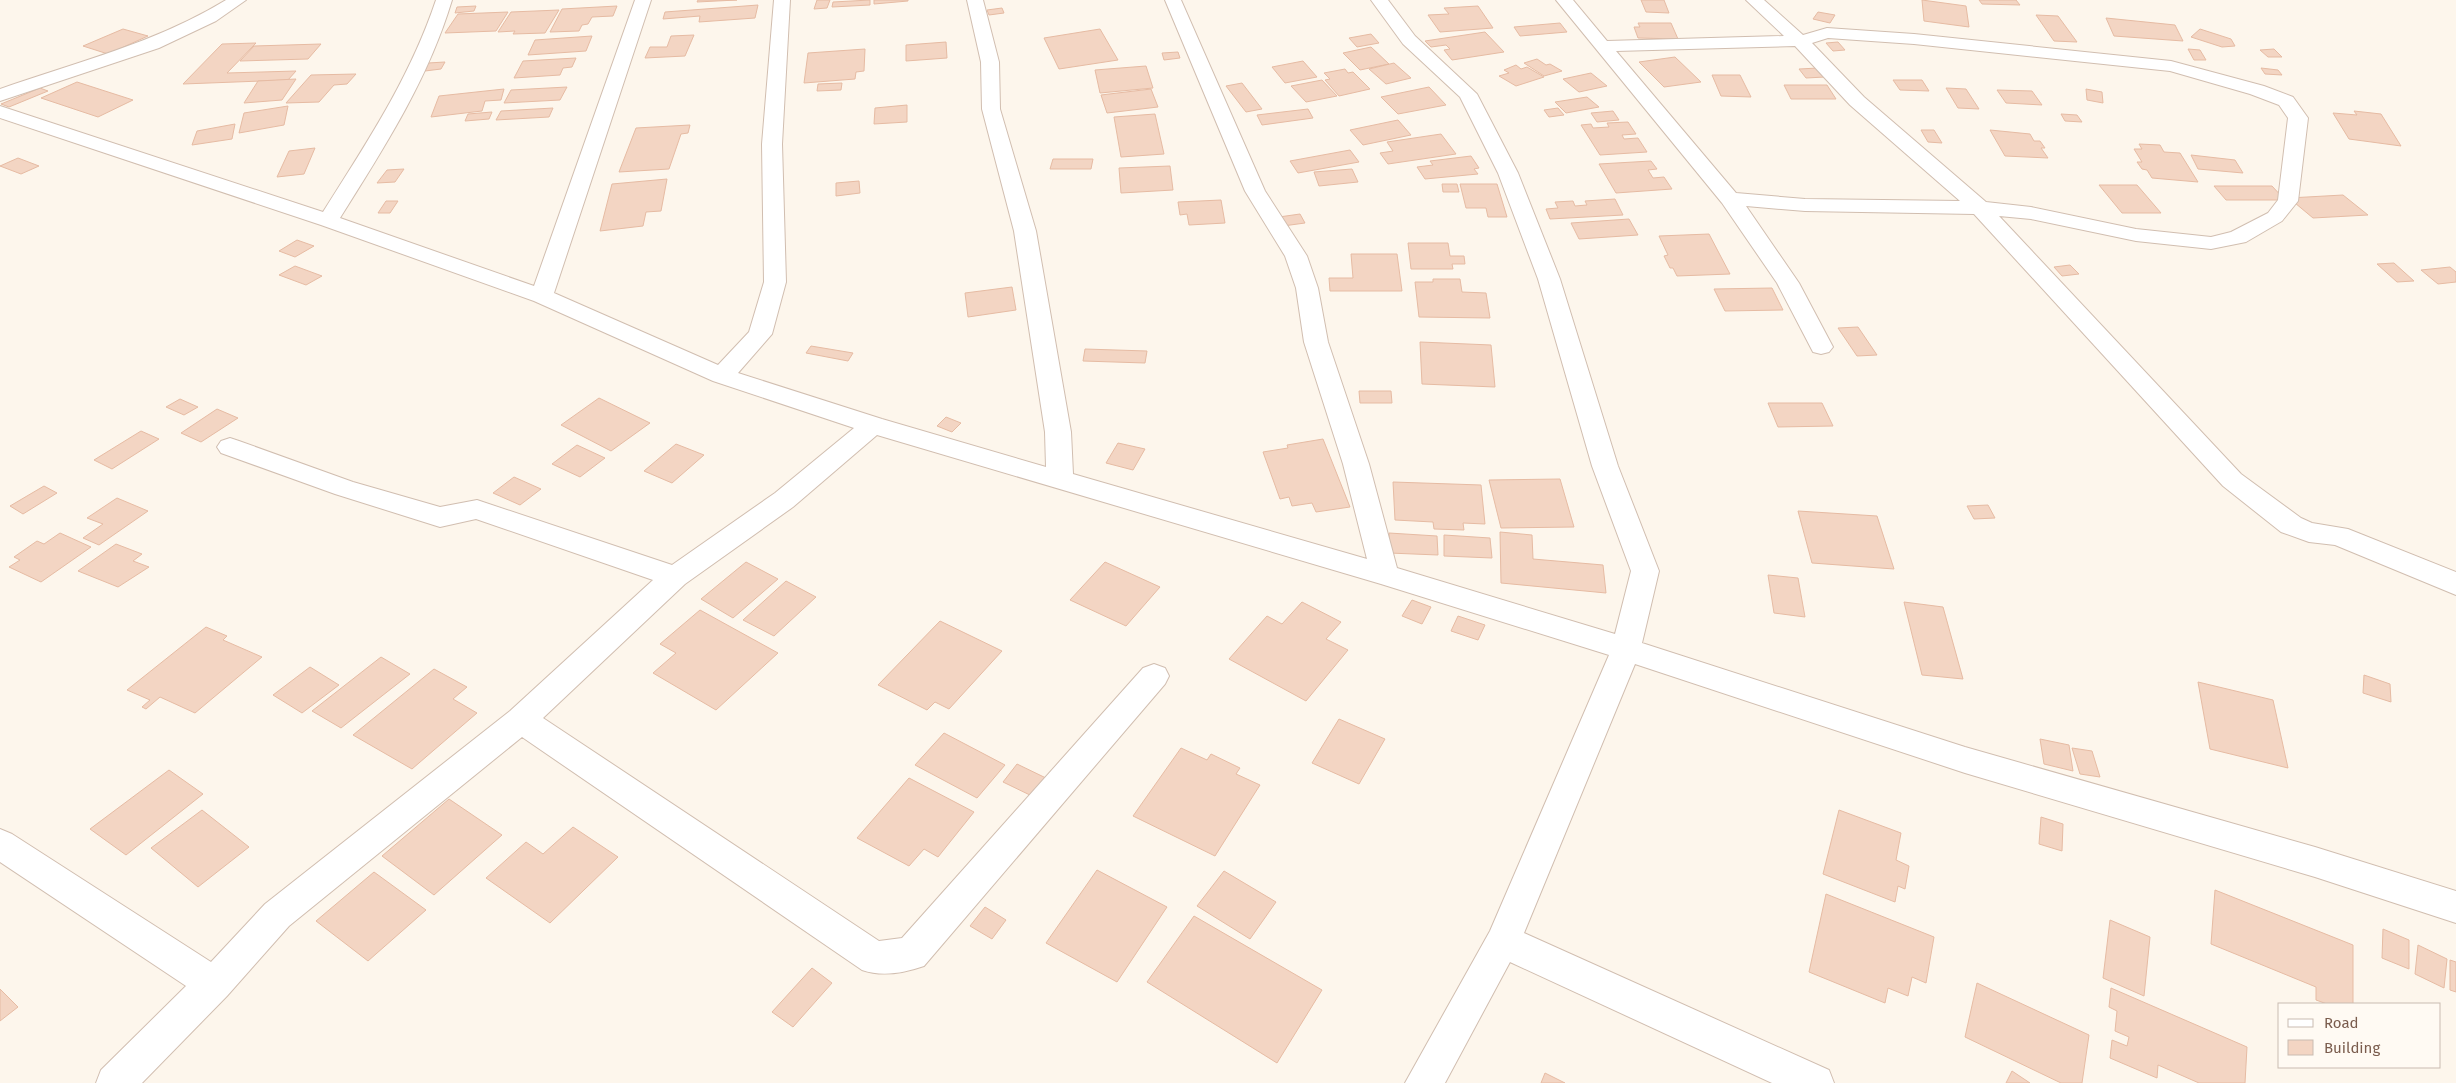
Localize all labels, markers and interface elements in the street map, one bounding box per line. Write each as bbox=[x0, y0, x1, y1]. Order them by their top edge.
legend bbox=[2278, 1003, 2441, 1068]
text: Road bbox=[2324, 1014, 2359, 1032]
text: Building bbox=[2324, 1039, 2380, 1057]

